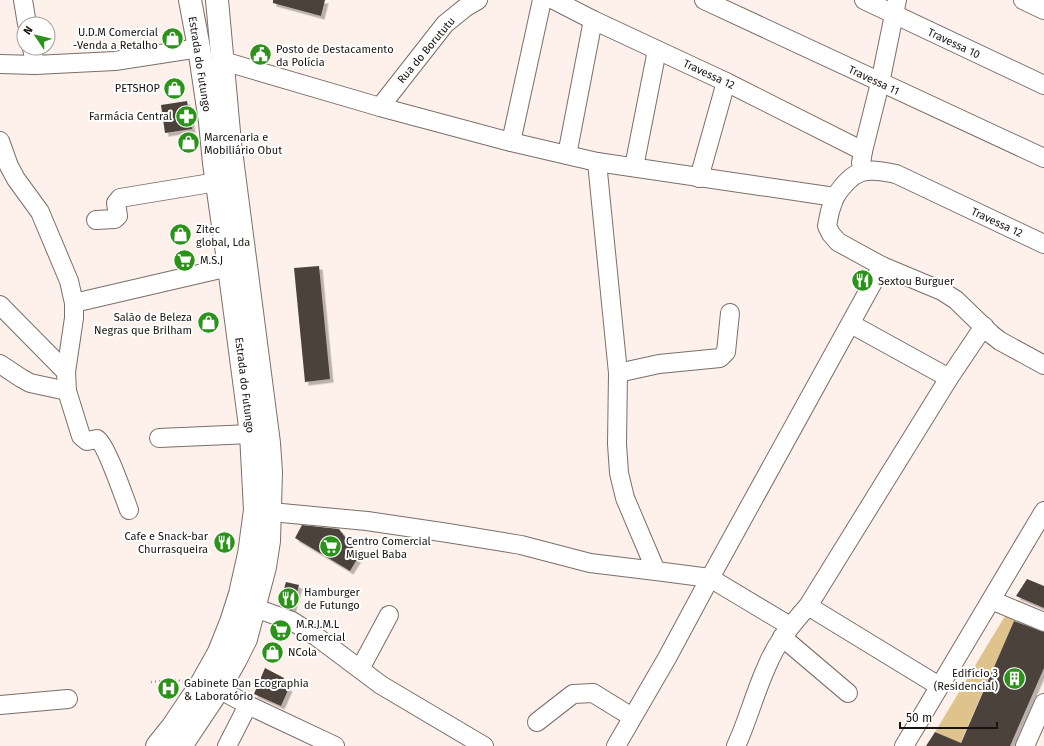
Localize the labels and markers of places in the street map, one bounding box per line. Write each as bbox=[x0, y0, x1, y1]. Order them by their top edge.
shop icon: U.D.M Comercial -Venda a Retalho bbox=[160, 25, 186, 51]
place label: U.D.M Comercial -Venda a Retalho bbox=[73, 26, 158, 52]
public building icon: Posto de Destacamento da Polícia bbox=[248, 42, 274, 68]
place label: Posto de Destacamento da Polícia bbox=[276, 43, 394, 69]
shop icon: PETSHOP bbox=[162, 75, 188, 101]
place label: PETSHOP bbox=[115, 82, 161, 95]
pharmacy icon: Farmácia Central bbox=[174, 103, 200, 129]
place label: Farmácia Central bbox=[89, 110, 172, 123]
shop icon: Marcenaria e Mobiliário Obut bbox=[175, 130, 201, 156]
place label: Marcenaria e Mobiliário Obut bbox=[204, 131, 282, 157]
shop icon: Zitec global, Lda bbox=[168, 222, 194, 248]
place label: Zitec global, Lda bbox=[196, 223, 250, 249]
supermarket icon: M.S.J bbox=[171, 247, 197, 273]
place label: M.S.J bbox=[200, 254, 223, 267]
restaurant icon: Sextou Burguer bbox=[849, 268, 875, 294]
place label: Sextou Burguer bbox=[878, 275, 955, 288]
shop icon: Salão de Beleza Negras que Brilham bbox=[195, 310, 221, 336]
place label: Salão de Beleza Negras que Brilham bbox=[94, 311, 192, 337]
restaurant icon: Cafe e Snack-bar Churrasqueira bbox=[211, 529, 237, 555]
place label: Cafe e Snack-bar Churrasqueira bbox=[125, 530, 209, 556]
supermarket icon: Centro Comercial Miguel Baba bbox=[318, 534, 344, 560]
place label: Centro Comercial Miguel Baba bbox=[346, 535, 431, 561]
restaurant icon: Hamburger de Futungo bbox=[275, 585, 301, 611]
place label: Hamburger de Futungo bbox=[304, 586, 360, 612]
supermarket icon: M.R.J.M.L Comercial bbox=[268, 617, 294, 643]
place label: M.R.J.M.L Comercial bbox=[296, 618, 345, 644]
shop icon: NCola bbox=[260, 639, 286, 665]
place label: NCola bbox=[288, 646, 317, 659]
building icon: Edifício 3 (Residencial) bbox=[1001, 666, 1027, 692]
place label: Edifício 3 (Residencial) bbox=[934, 667, 998, 693]
hospital icon: Gabinete Dan Ecographia & Laboratório bbox=[155, 676, 181, 702]
place label: Gabinete Dan Ecographia & Laboratório bbox=[184, 677, 309, 703]

